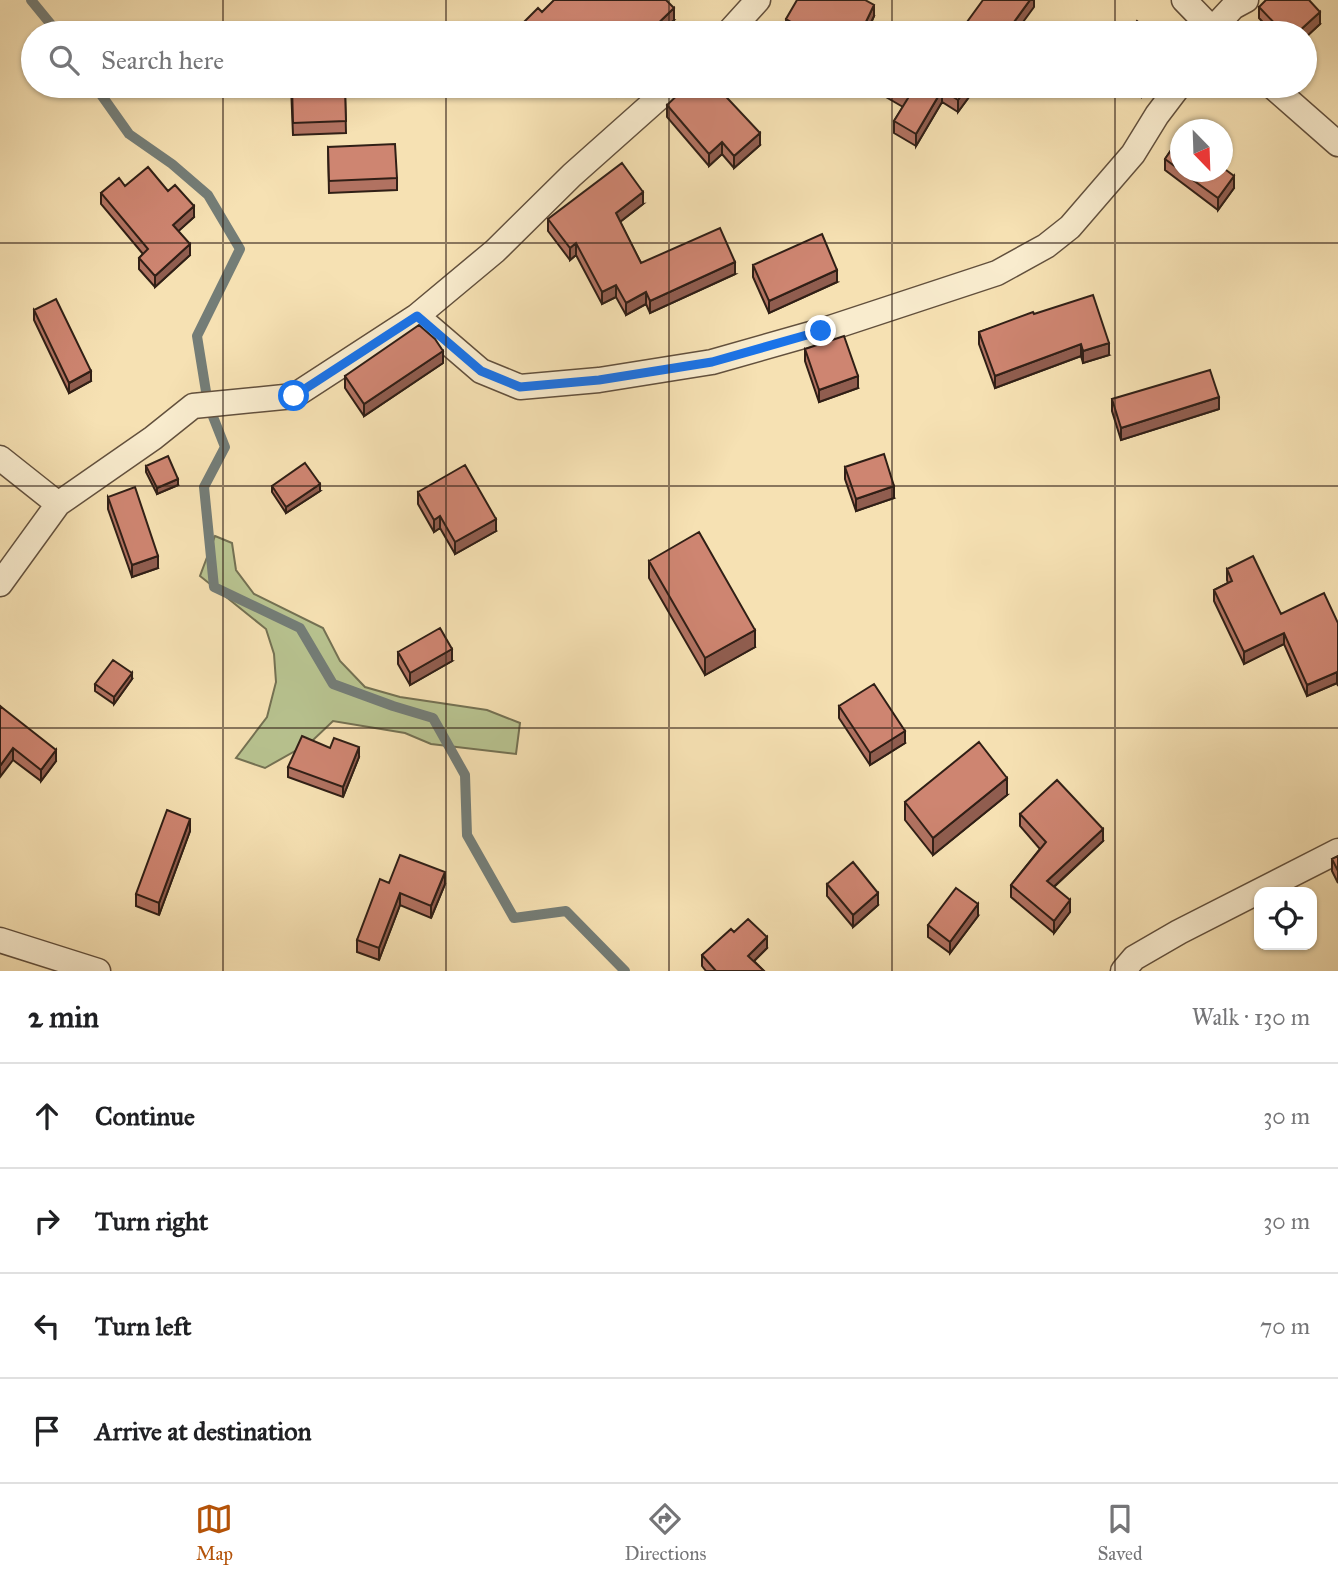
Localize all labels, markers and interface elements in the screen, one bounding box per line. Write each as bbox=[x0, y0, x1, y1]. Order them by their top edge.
search box bbox=[21, 21, 1317, 98]
icon: search bbox=[45, 41, 83, 79]
text: Search here bbox=[101, 44, 224, 76]
north arrow bbox=[1170, 119, 1233, 182]
route end bbox=[805, 315, 836, 346]
route start bbox=[278, 380, 309, 411]
map controls bbox=[1254, 887, 1317, 950]
button: locate bbox=[1254, 887, 1317, 950]
text: 2 min bbox=[28, 999, 99, 1035]
text: Walk · 130 m bbox=[1192, 1003, 1310, 1031]
icon: ahead bbox=[28, 1097, 66, 1135]
text: Continue bbox=[95, 1100, 195, 1132]
text: 30 m bbox=[1263, 1102, 1310, 1130]
icon: right bbox=[28, 1202, 66, 1240]
text: Turn right bbox=[95, 1205, 208, 1237]
text: 30 m bbox=[1263, 1207, 1310, 1235]
icon: left bbox=[28, 1307, 66, 1345]
text: Turn left bbox=[95, 1310, 191, 1342]
text: 70 m bbox=[1260, 1312, 1310, 1340]
icon: arrive bbox=[28, 1412, 66, 1450]
text: Arrive at destination bbox=[95, 1415, 312, 1447]
tab: Map bbox=[195, 1500, 233, 1565]
tab: Directions bbox=[624, 1500, 706, 1565]
tab: Saved bbox=[1097, 1500, 1143, 1565]

